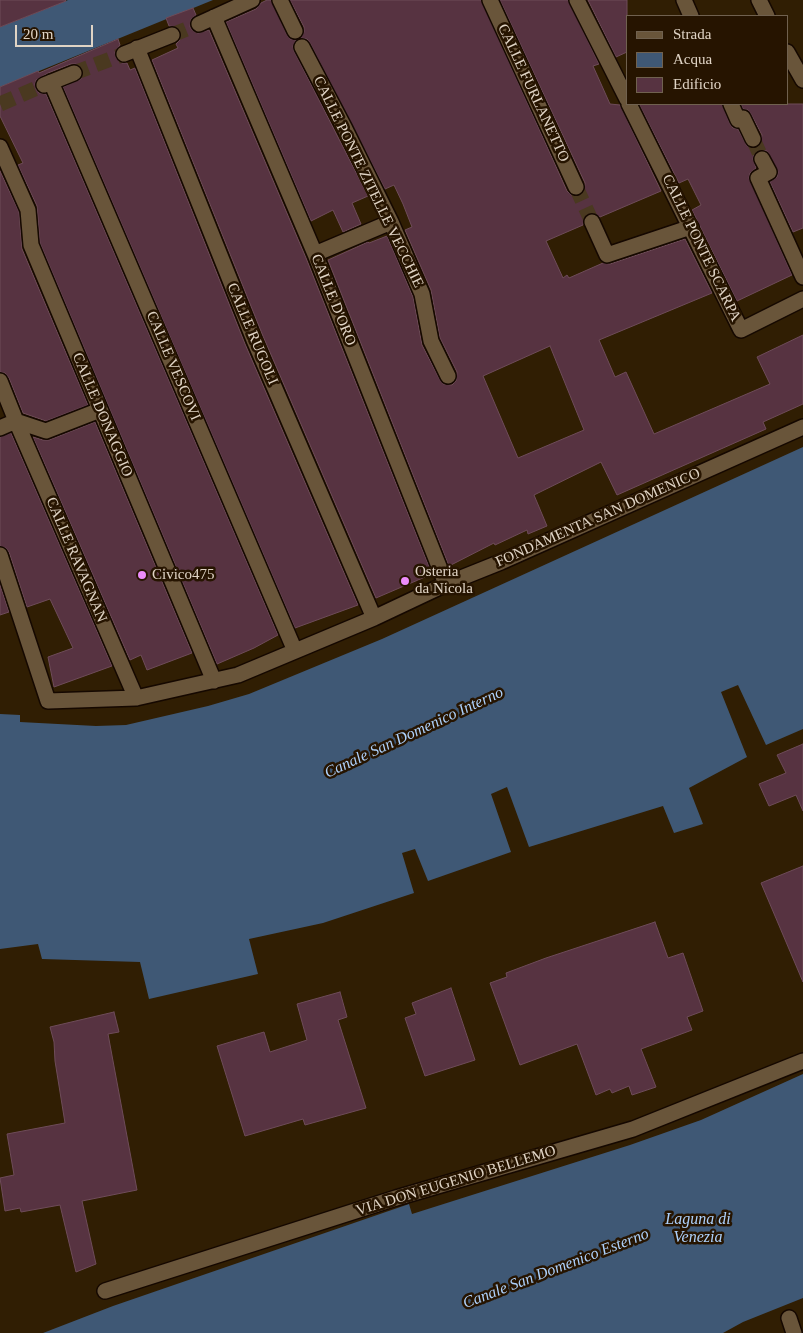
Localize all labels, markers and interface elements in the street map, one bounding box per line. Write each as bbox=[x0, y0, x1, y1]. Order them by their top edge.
scale bar bbox=[18, 15, 95, 47]
legend bbox=[626, 15, 788, 105]
street label: CALLE FURLANETTO bbox=[493, 21, 573, 165]
text: 20 m bbox=[23, 26, 53, 42]
text: Strada bbox=[673, 26, 711, 42]
text: Acqua bbox=[673, 51, 712, 67]
street label: CALLE PONTE ZITELLE VECCHIE bbox=[309, 73, 427, 291]
text: Edificio bbox=[673, 76, 721, 92]
street label: CALLE PONTE SCARPA bbox=[658, 172, 744, 324]
street label: CALLE D'ORO bbox=[306, 252, 360, 348]
street label: CALLE RUGOLI bbox=[222, 280, 282, 388]
street label: CALLE VESCOVI bbox=[142, 309, 204, 423]
street label: CALLE DONAGGIO bbox=[68, 350, 136, 480]
street label: FONDAMENTA SAN DOMENICO bbox=[493, 465, 703, 571]
street label: CALLE RAVAGNAN bbox=[42, 495, 110, 625]
place label: Osteria da Nicola bbox=[415, 563, 473, 598]
place label: Civico475 bbox=[152, 566, 214, 584]
marker: Civico475 bbox=[136, 569, 148, 581]
marker: Osteria da Nicola bbox=[399, 575, 411, 587]
water label: Canale San Domenico Interno bbox=[322, 683, 506, 783]
street label: VIA DON EUGENIO BELLEMO bbox=[354, 1142, 558, 1220]
water label: Laguna di Venezia bbox=[665, 1210, 731, 1248]
water label: Canale San Domenico Esterno bbox=[460, 1225, 652, 1313]

